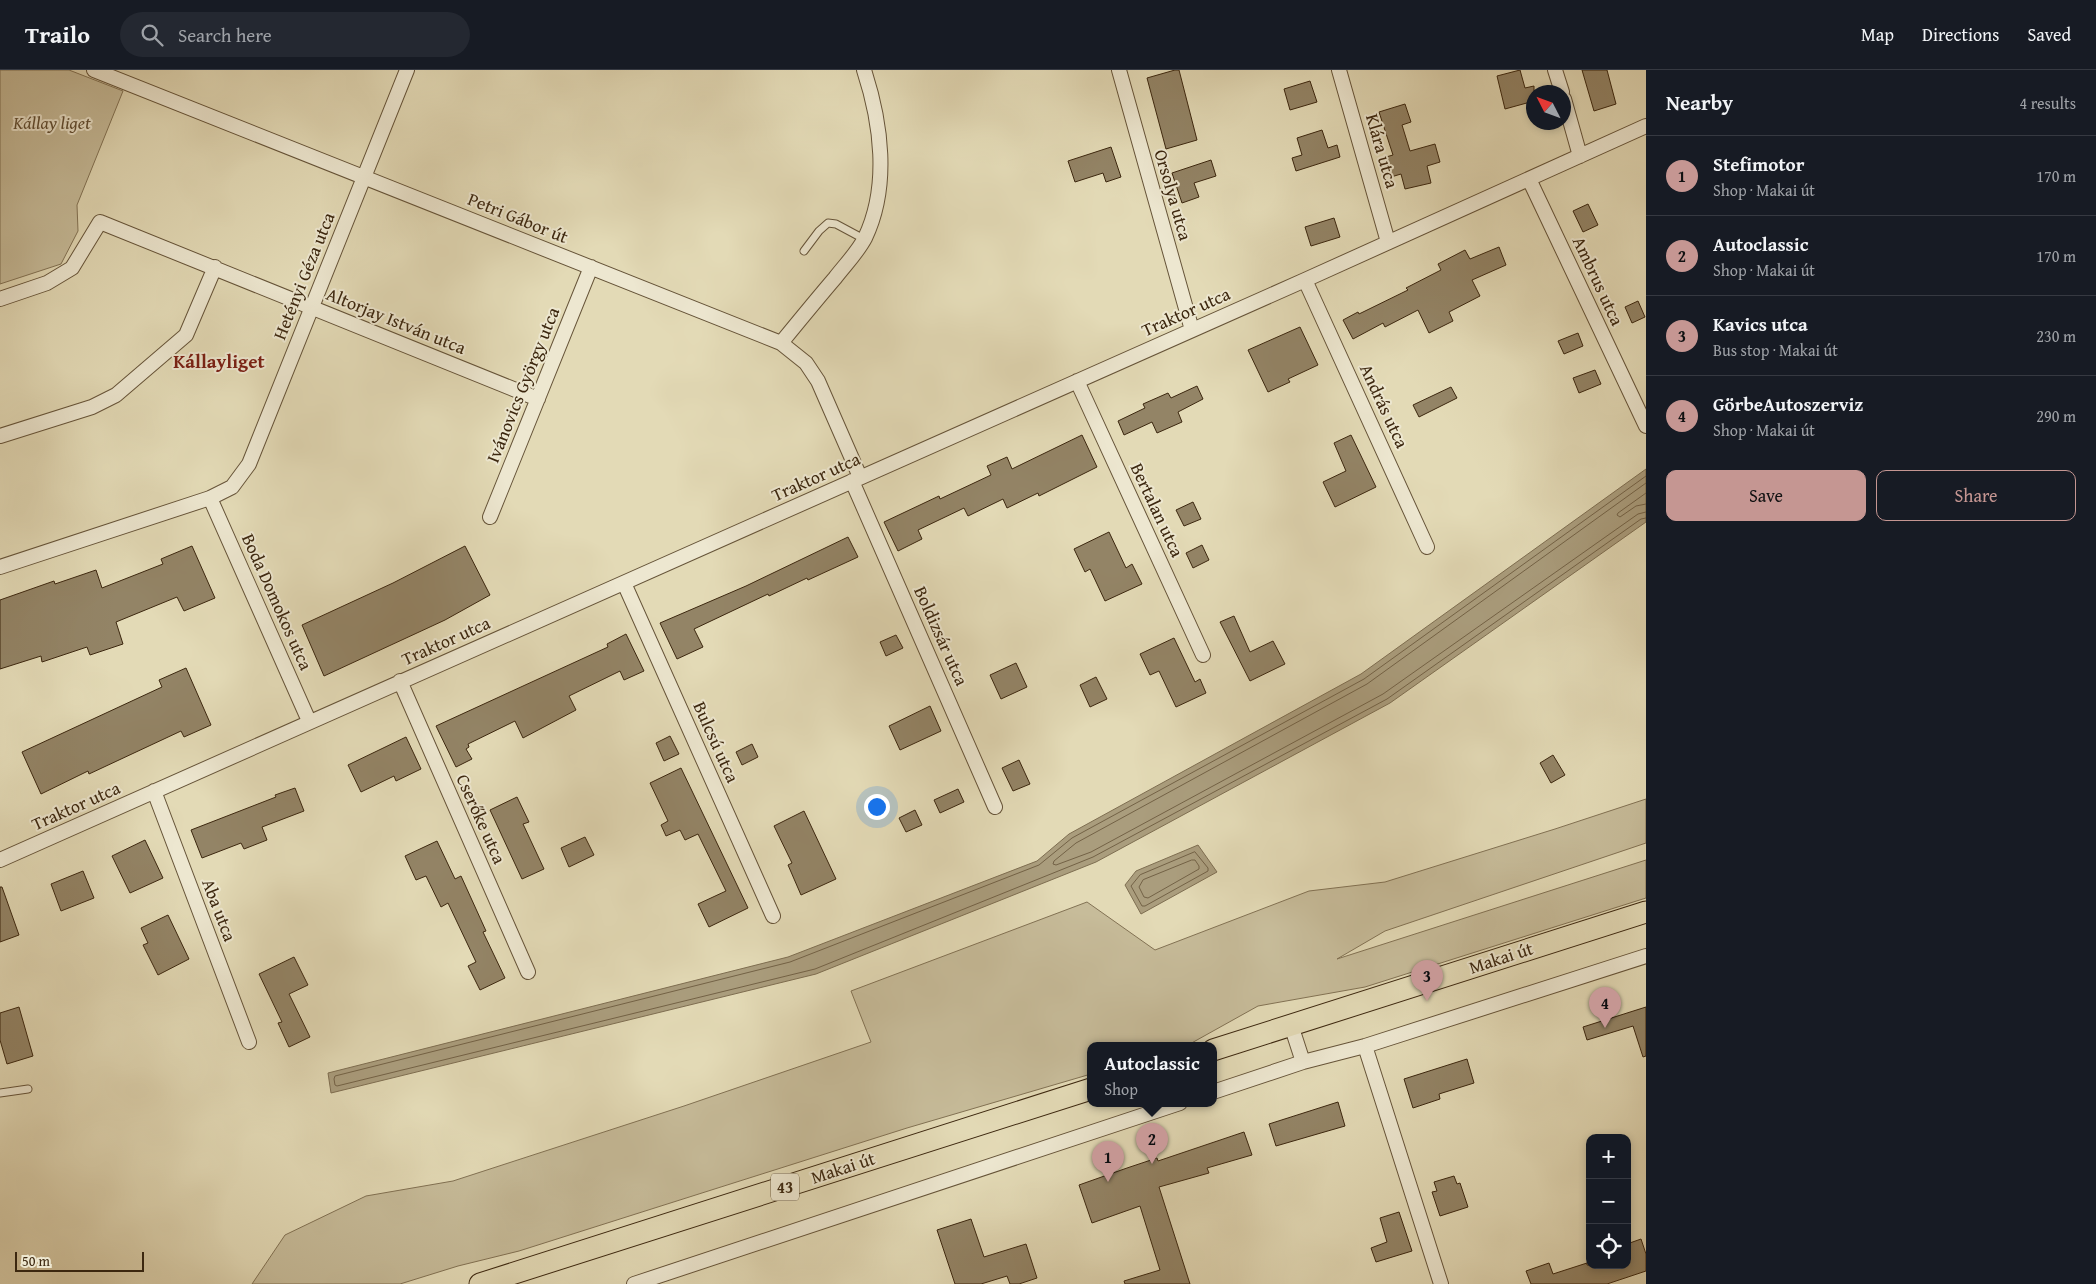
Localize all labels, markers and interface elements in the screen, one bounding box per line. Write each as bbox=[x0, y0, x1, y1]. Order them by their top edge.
search box bbox=[120, 12, 470, 57]
text: Trailo bbox=[25, 17, 90, 52]
icon: search bbox=[138, 21, 166, 49]
text: Search here bbox=[178, 21, 272, 49]
text: Map bbox=[1861, 21, 1894, 48]
text: Directions bbox=[1922, 21, 1999, 48]
text: Saved bbox=[2027, 21, 2071, 48]
north arrow bbox=[1526, 85, 1571, 130]
text: Nearby bbox=[1666, 87, 1733, 118]
text: 4 results bbox=[2019, 91, 2076, 115]
park label: Kállay liget bbox=[12, 109, 91, 136]
street label: Klára utca bbox=[1359, 110, 1406, 192]
street label: Orsolya utca bbox=[1148, 146, 1199, 244]
text: Stefimotor bbox=[1713, 150, 1804, 178]
text: 1 bbox=[1678, 164, 1686, 188]
text: 170 m bbox=[2036, 164, 2076, 188]
text: Shop · Makai út bbox=[1713, 178, 1815, 202]
street label: Petri Gábor út bbox=[464, 185, 573, 250]
street label: Hetényi Géza utca bbox=[266, 208, 342, 344]
text: Autoclassic bbox=[1713, 230, 1808, 258]
street label: Ambrus utca bbox=[1566, 232, 1631, 330]
text: 2 bbox=[1678, 244, 1686, 268]
text: 170 m bbox=[2036, 244, 2076, 268]
text: Shop · Makai út bbox=[1713, 258, 1815, 282]
street label: Altorjay István utca bbox=[322, 280, 470, 361]
street label: Traktor utca bbox=[1137, 280, 1235, 343]
street label: Ivánovics György utca bbox=[479, 302, 566, 467]
text: Kavics utca bbox=[1713, 310, 1808, 338]
text: 3 bbox=[1678, 324, 1686, 348]
text: 230 m bbox=[2036, 324, 2076, 348]
text: Bus stop · Makai út bbox=[1713, 338, 1838, 362]
district label: Kállayliget bbox=[173, 347, 265, 375]
street label: András utca bbox=[1353, 359, 1416, 453]
text: GörbeAutoszerviz bbox=[1713, 390, 1863, 418]
text: 4 bbox=[1678, 404, 1686, 428]
text: 290 m bbox=[2036, 404, 2076, 428]
text: Shop · Makai út bbox=[1713, 418, 1815, 442]
street label: Traktor utca bbox=[767, 445, 865, 508]
street label: Bertalan utca bbox=[1124, 458, 1191, 562]
button: Save bbox=[1666, 470, 1866, 521]
button: Share bbox=[1876, 470, 2076, 521]
street label: Boda Domokos utca bbox=[235, 529, 320, 675]
street label: Boldizsár utca bbox=[907, 582, 976, 690]
street label: Traktor utca bbox=[397, 609, 495, 672]
street label: Bulcsú utca bbox=[687, 697, 747, 787]
street label: Cserőke utca bbox=[450, 770, 513, 868]
street label: Traktor utca bbox=[27, 774, 125, 837]
your location bbox=[864, 794, 890, 820]
street label: Aba utca bbox=[195, 875, 244, 946]
street label: Makai út bbox=[1465, 934, 1537, 981]
pin: 3 bbox=[1411, 960, 1443, 1001]
pin: 4 bbox=[1589, 987, 1621, 1028]
popup bbox=[1087, 1042, 1217, 1107]
text: Autoclassic bbox=[1104, 1049, 1200, 1077]
text: Shop bbox=[1104, 1077, 1138, 1101]
pin: 2 bbox=[1136, 1123, 1168, 1164]
map controls bbox=[1586, 1134, 1631, 1269]
button: + bbox=[1586, 1134, 1631, 1179]
pin: 1 bbox=[1092, 1141, 1124, 1182]
street label: Makai út bbox=[807, 1144, 879, 1191]
road number: 43 bbox=[771, 1174, 799, 1200]
button: − bbox=[1586, 1179, 1631, 1224]
button: locate bbox=[1586, 1224, 1631, 1269]
scale bar bbox=[15, 1249, 144, 1272]
text: 50 m bbox=[22, 1251, 50, 1271]

